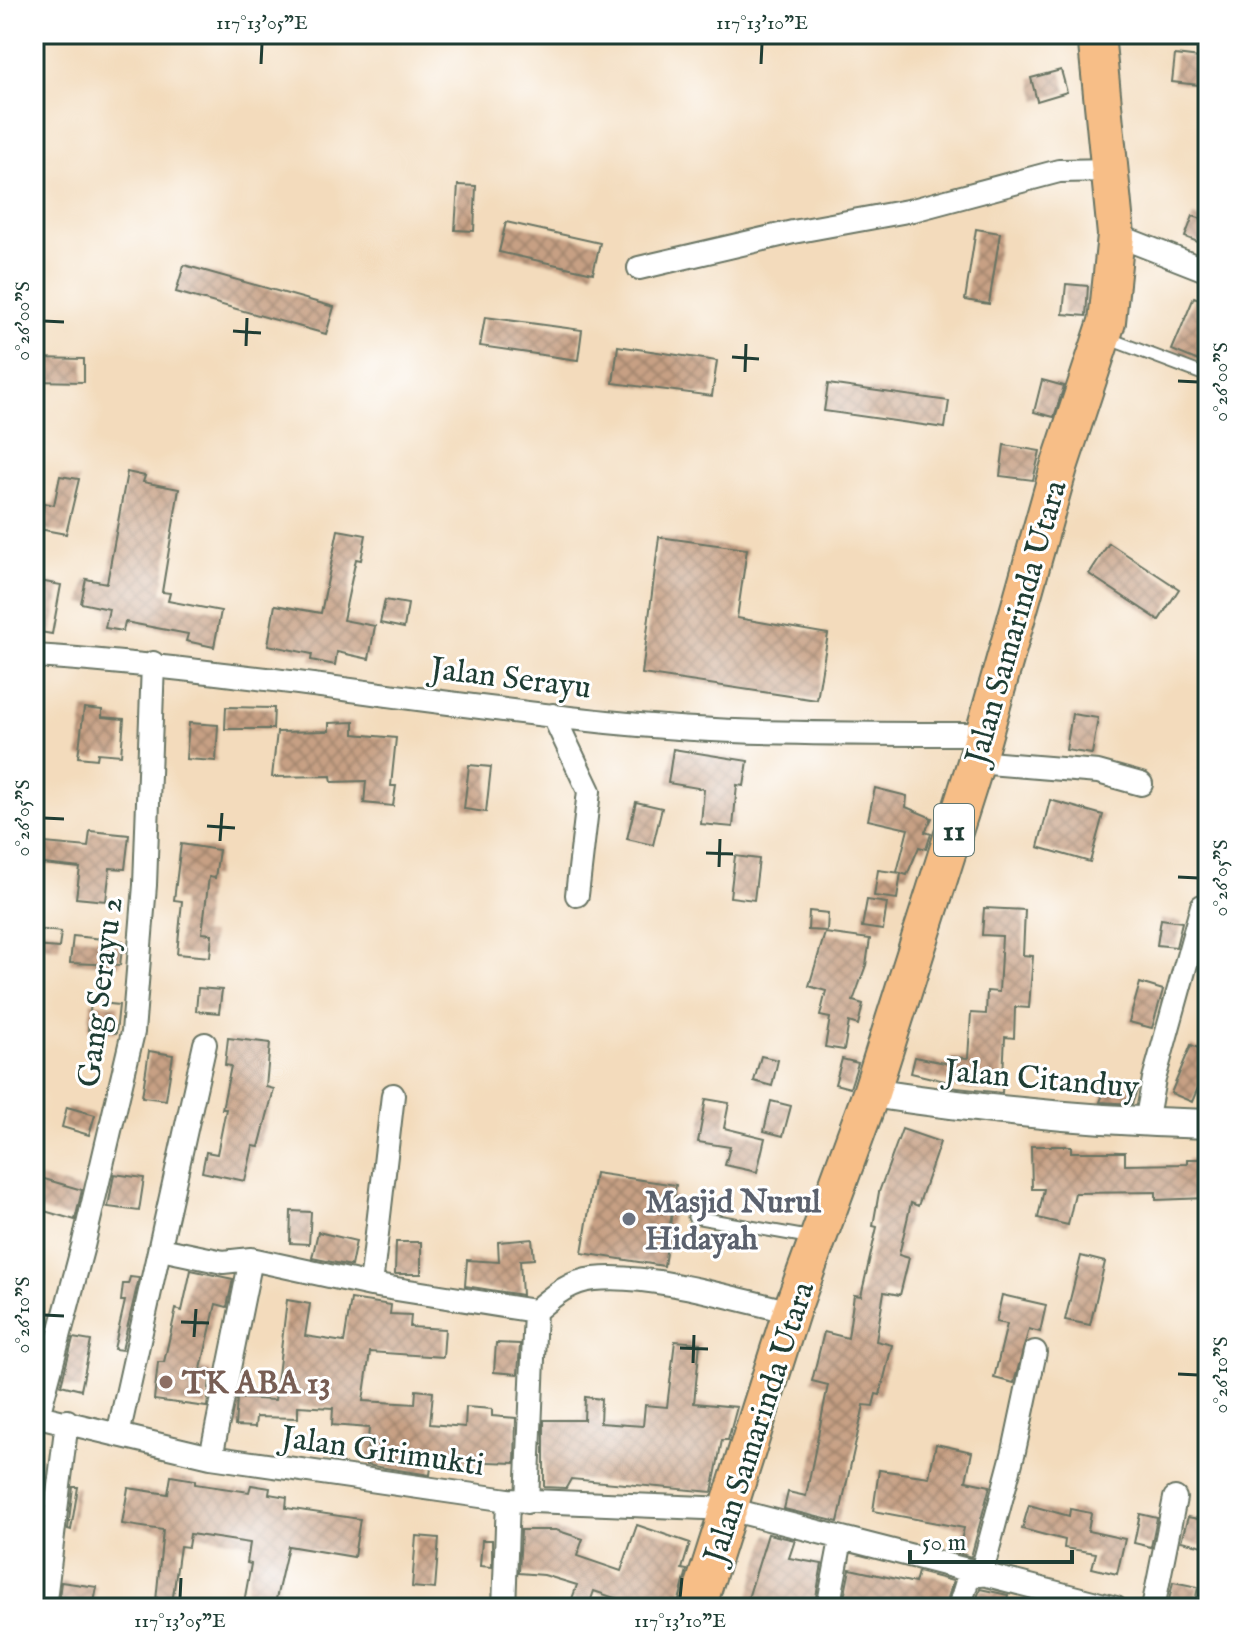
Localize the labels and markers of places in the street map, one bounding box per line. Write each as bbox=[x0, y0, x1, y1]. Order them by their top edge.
place label: Masjid Nurul Hidayah bbox=[645, 1183, 822, 1261]
marker: Masjid Nurul Hidayah bbox=[620, 1210, 638, 1228]
place label: TK ABA 13 bbox=[181, 1364, 331, 1405]
marker: TK ABA 13 bbox=[157, 1373, 175, 1391]

